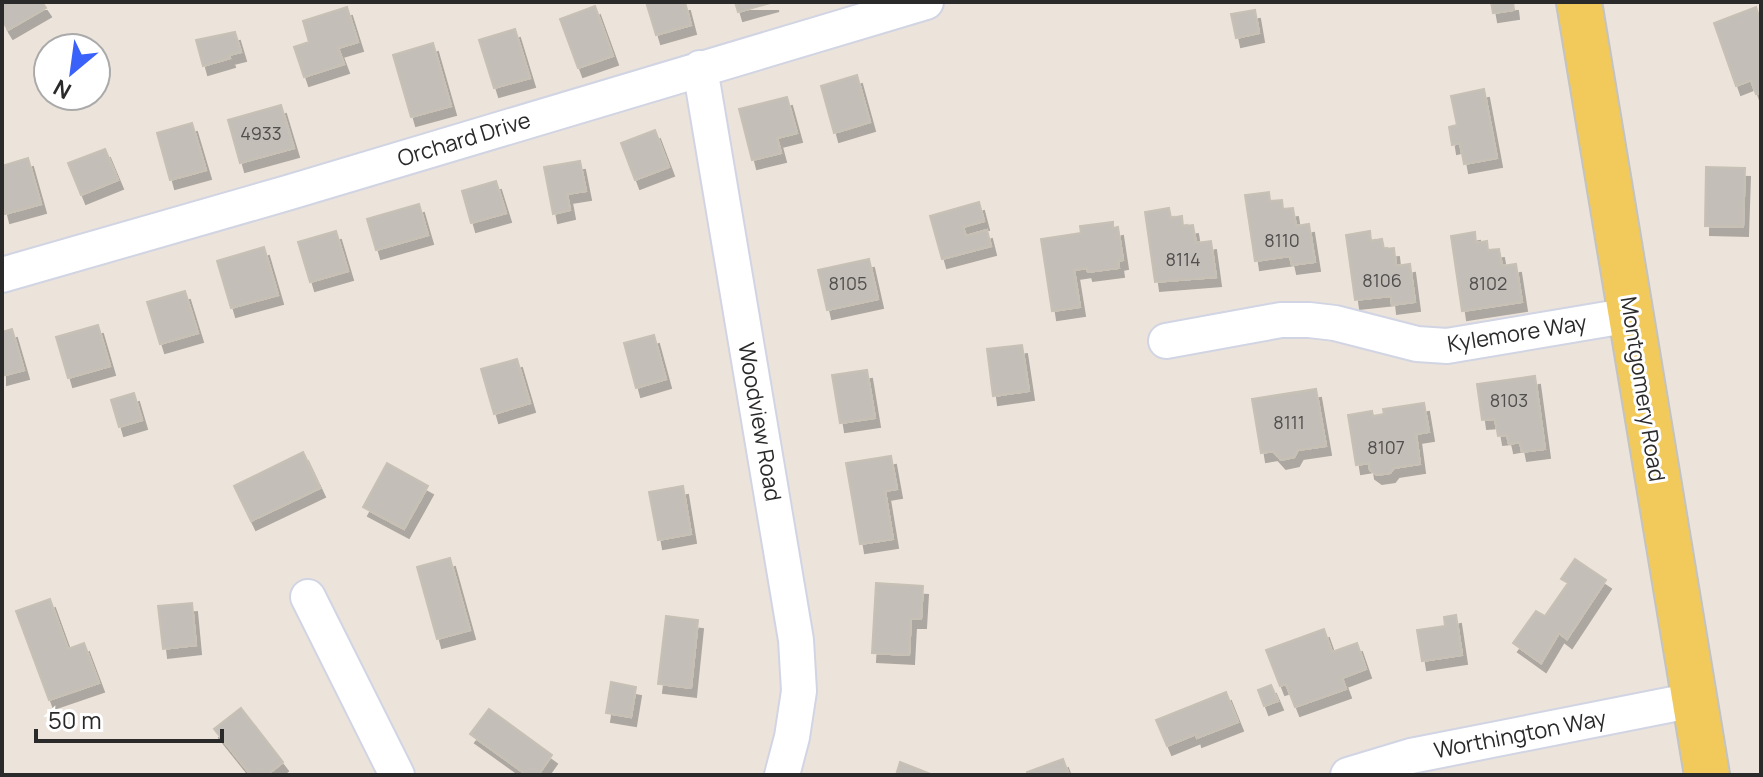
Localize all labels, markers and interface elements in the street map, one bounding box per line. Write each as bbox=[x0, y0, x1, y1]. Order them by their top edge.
north arrow bbox=[32, 32, 112, 112]
text: N bbox=[48, 73, 76, 106]
street label: Orchard Drive bbox=[394, 104, 534, 173]
house number: 4933 bbox=[240, 121, 282, 145]
house number: 8110 bbox=[1264, 228, 1300, 252]
house number: 8114 bbox=[1165, 247, 1201, 271]
house number: 8106 bbox=[1362, 268, 1402, 292]
house number: 8105 bbox=[829, 271, 867, 295]
house number: 8102 bbox=[1469, 271, 1507, 295]
street label: Montgomery Road bbox=[1614, 294, 1672, 484]
street label: Kylemore Way bbox=[1445, 307, 1589, 359]
street label: Woodview Road bbox=[731, 340, 789, 504]
house number: 8103 bbox=[1490, 388, 1528, 412]
house number: 8111 bbox=[1273, 410, 1305, 434]
house number: 8107 bbox=[1367, 435, 1405, 459]
scale bar bbox=[36, 693, 222, 743]
text: 50 m bbox=[48, 703, 102, 736]
street label: Worthington Way bbox=[1431, 703, 1609, 765]

